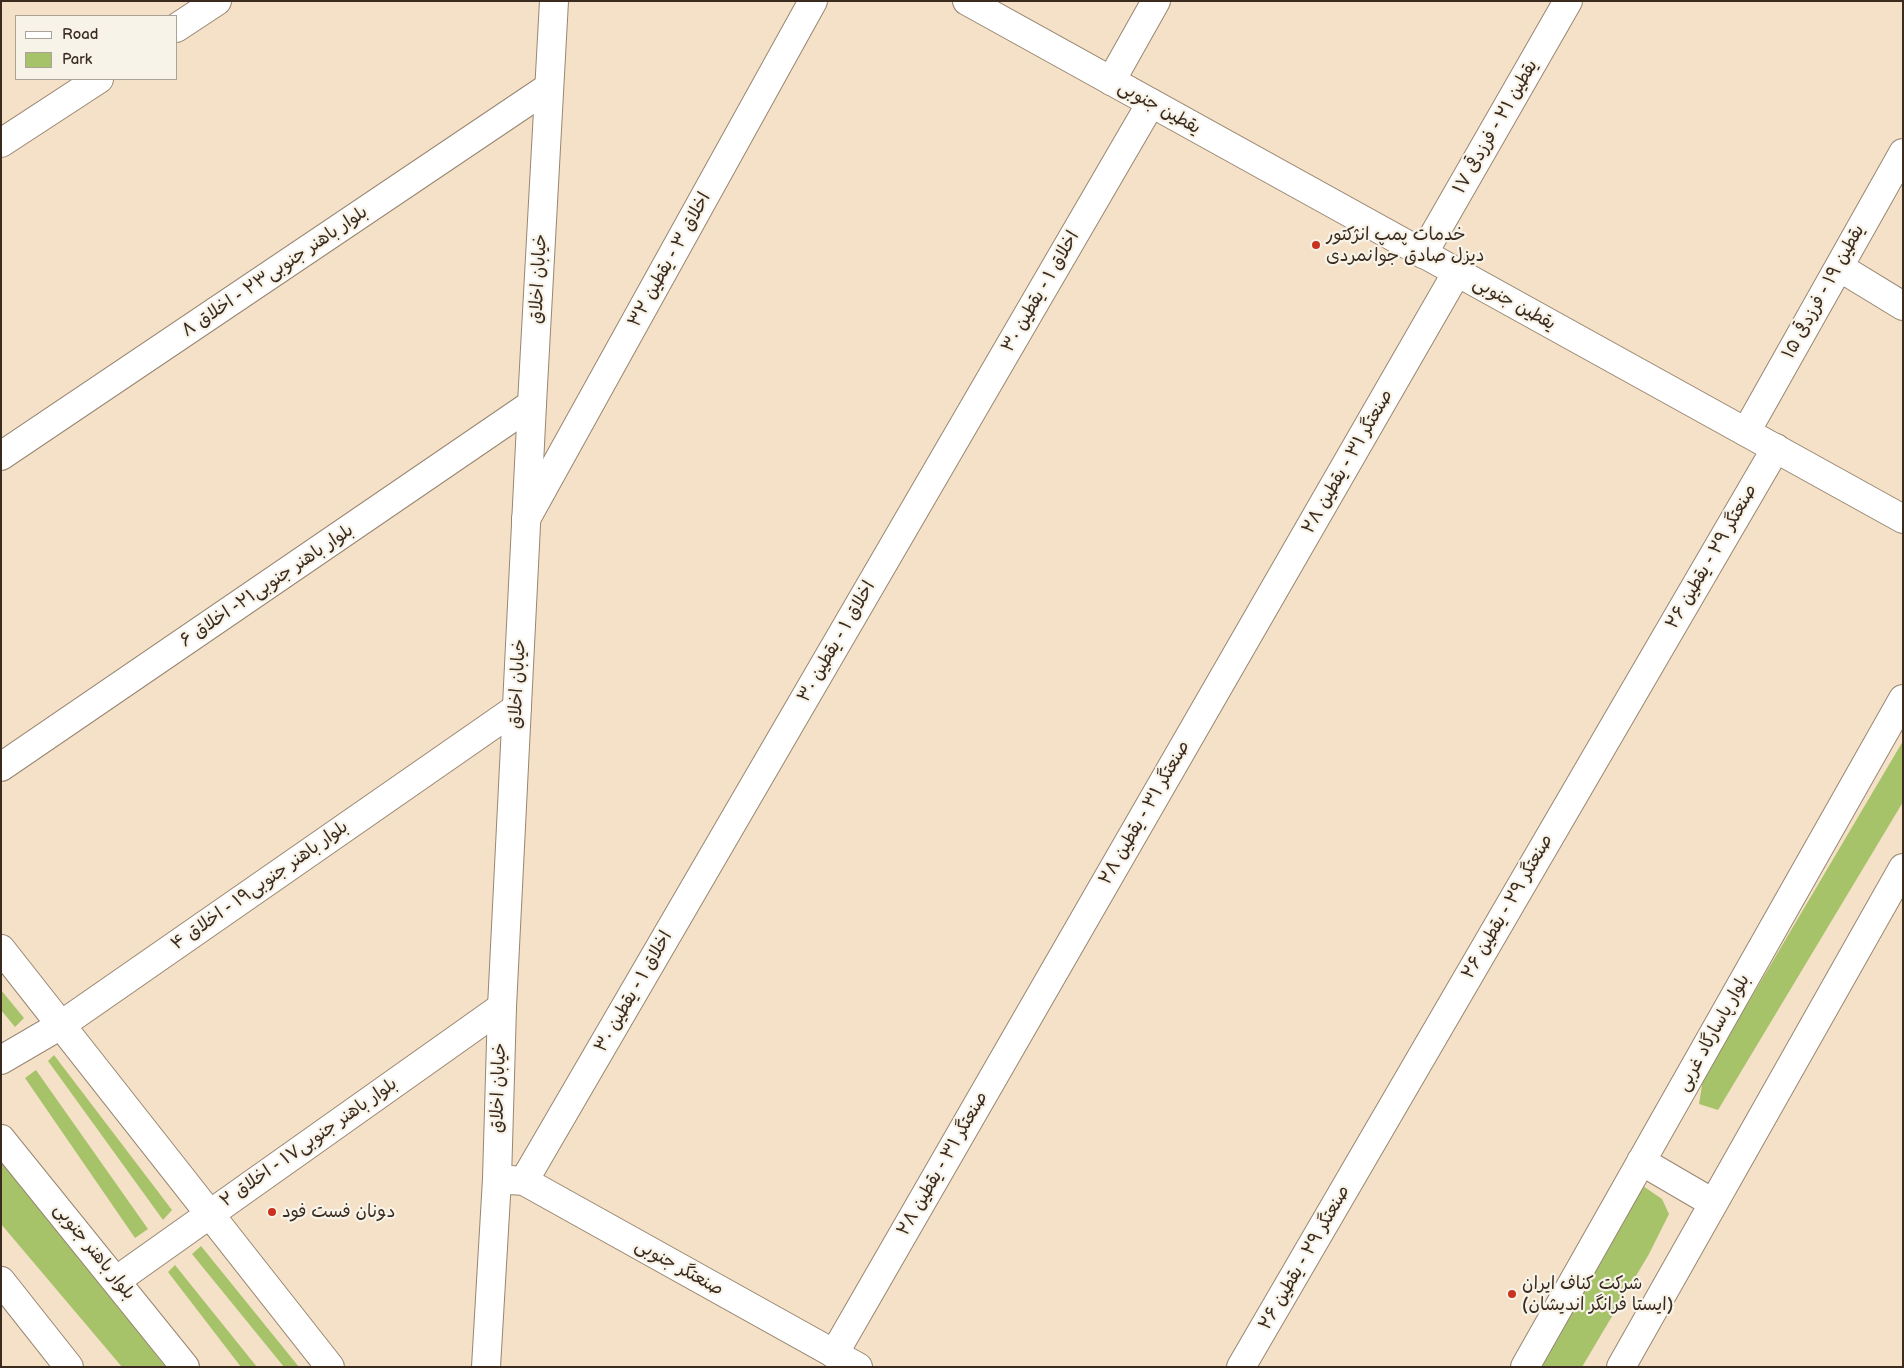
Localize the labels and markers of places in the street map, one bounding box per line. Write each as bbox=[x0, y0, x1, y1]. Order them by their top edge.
place label: خدمات پمپ انژکتور دیزل صادق جوانمردی bbox=[1326, 224, 1484, 266]
marker: خدمات پمپ انژکتور دیزل صادق جوانمردی bbox=[1310, 239, 1322, 251]
place label: دونان فست فود bbox=[282, 1201, 395, 1223]
marker: دونان فست فود bbox=[266, 1206, 278, 1218]
place label: شرکت کناف ایران (ایستا فرانگر اندیشان) bbox=[1522, 1273, 1673, 1316]
marker: شرکت کناف ایران (ایستا فرانگر اندیشان) bbox=[1506, 1288, 1518, 1300]

